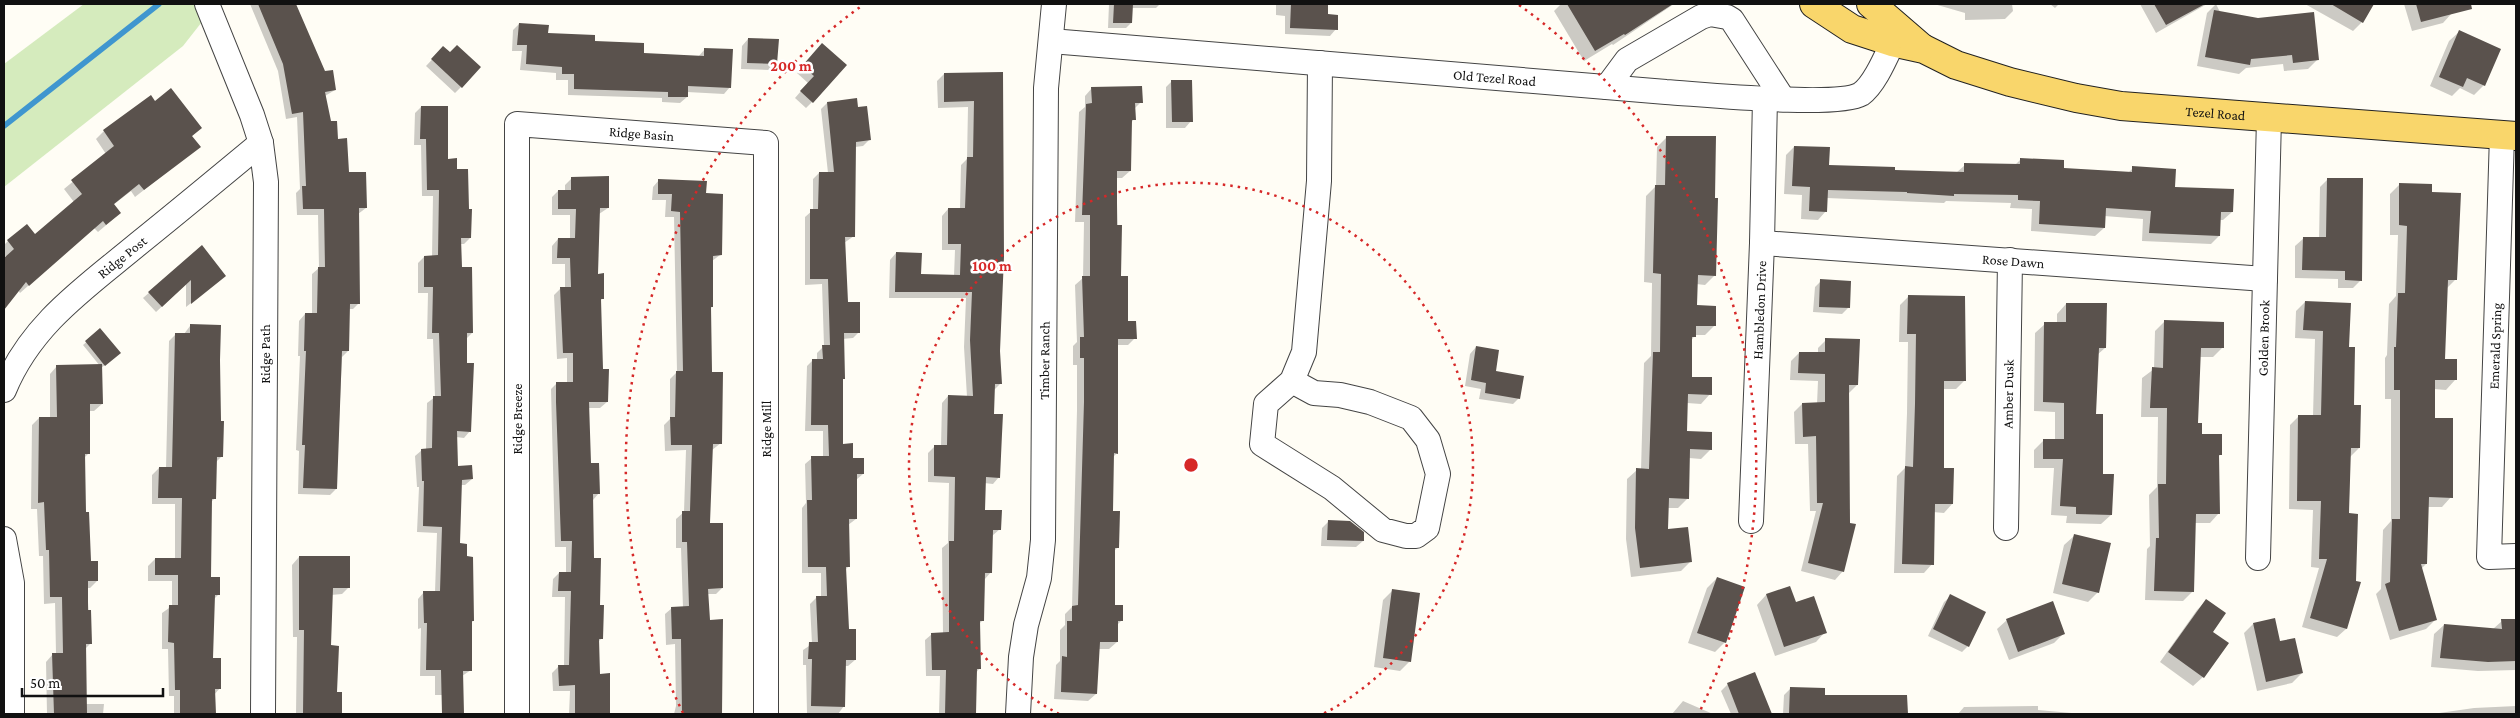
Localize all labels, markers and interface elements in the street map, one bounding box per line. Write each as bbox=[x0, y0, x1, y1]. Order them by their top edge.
text: 200 m bbox=[770, 58, 812, 74]
street label: Old Tezel Road bbox=[1452, 66, 1537, 89]
street label: Tezel Road bbox=[2185, 103, 2247, 123]
street label: Ridge Basin bbox=[609, 123, 675, 144]
street label: Ridge Post bbox=[94, 232, 150, 282]
street label: Rose Dawn bbox=[1982, 251, 2046, 271]
text: 100 m bbox=[972, 258, 1012, 274]
street label: Hambledon Drive bbox=[1749, 260, 1769, 360]
street label: Golden Brook bbox=[2255, 300, 2272, 376]
street label: Emerald Spring bbox=[2485, 302, 2505, 390]
street label: Timber Ranch bbox=[1036, 321, 1052, 400]
street label: Ridge Path bbox=[257, 324, 273, 384]
street label: Amber Dusk bbox=[1999, 359, 2017, 429]
street label: Ridge Breeze bbox=[509, 384, 525, 454]
street label: Ridge Mill bbox=[758, 400, 774, 457]
centre of rings bbox=[1182, 456, 1200, 474]
scale bar bbox=[22, 666, 164, 698]
text: 50 m bbox=[30, 675, 60, 691]

